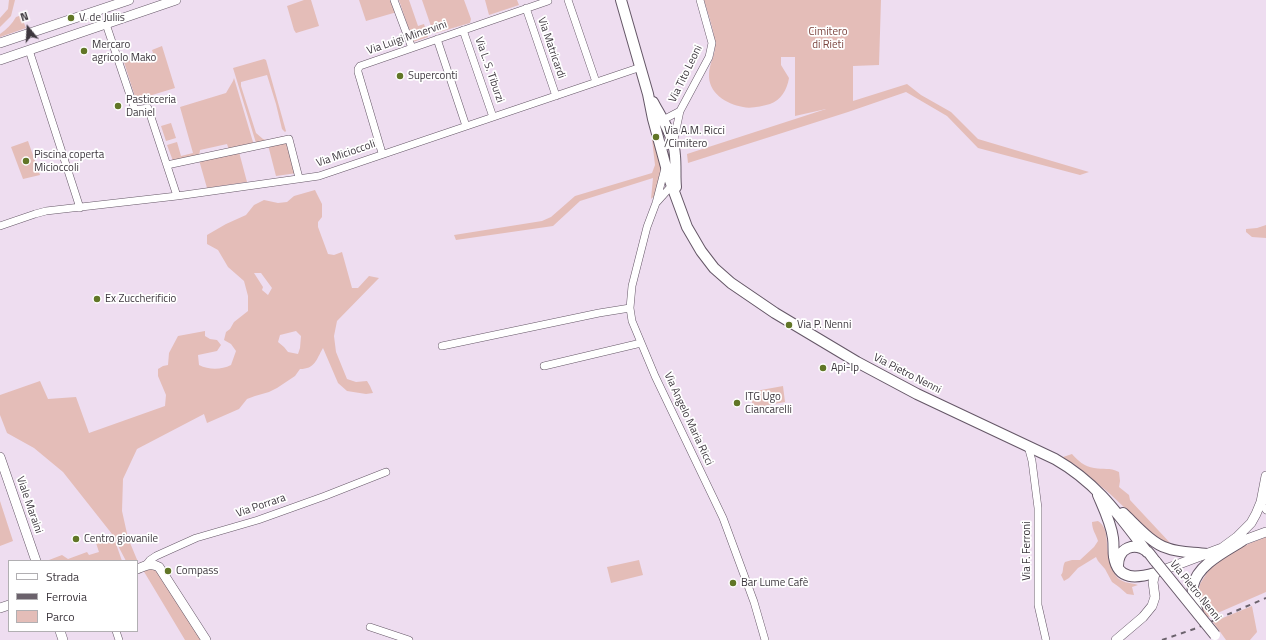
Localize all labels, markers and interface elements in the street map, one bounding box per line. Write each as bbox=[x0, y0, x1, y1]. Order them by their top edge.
north arrow bbox=[8, 8, 48, 48]
text: N bbox=[18, 8, 30, 25]
place label: V. de Juliis bbox=[79, 11, 125, 25]
marker: V. de Juliis bbox=[66, 13, 76, 23]
street label: Via Matricardi bbox=[534, 16, 568, 80]
street label: Via Luigi Minervini bbox=[365, 18, 449, 58]
park label: Cimitero di Rieti bbox=[809, 25, 847, 51]
street label: Via L. S. Tiburzi bbox=[472, 35, 506, 105]
place label: Mercaro agricolo Mako bbox=[92, 38, 156, 64]
street label: Via Tito Leoni bbox=[666, 43, 706, 105]
marker: Mercaro agricolo Mako bbox=[79, 46, 89, 56]
place label: Superconti bbox=[408, 69, 458, 83]
marker: Superconti bbox=[395, 71, 405, 81]
place label: Pasticceria Daniel bbox=[126, 93, 176, 119]
marker: Pasticceria Daniel bbox=[113, 101, 123, 111]
place label: Via A.M. Ricci /Cimitero bbox=[664, 124, 725, 150]
marker: Via A.M. Ricci /Cimitero bbox=[651, 132, 661, 142]
street label: Via Micioccoli bbox=[315, 138, 377, 170]
place label: Piscina coperta Micioccoli bbox=[34, 148, 104, 174]
marker: Piscina coperta Micioccoli bbox=[21, 156, 31, 166]
place label: Ex Zuccherificio bbox=[105, 292, 176, 306]
marker: Ex Zuccherificio bbox=[92, 294, 102, 304]
place label: Via P. Nenni bbox=[797, 318, 851, 332]
marker: Via P. Nenni bbox=[784, 320, 794, 330]
street label: Via Pietro Nenni bbox=[871, 351, 943, 397]
place label: Api-Ip bbox=[831, 361, 859, 375]
marker: Api-Ip bbox=[818, 363, 828, 373]
street label: Via Angelo Maria Ricci bbox=[661, 370, 715, 468]
place label: ITG Ugo Ciancarelli bbox=[745, 390, 792, 416]
marker: ITG Ugo Ciancarelli bbox=[732, 398, 742, 408]
street label: Viale Maraini bbox=[13, 475, 45, 535]
street label: Via Porrara bbox=[235, 491, 287, 521]
street label: Via F. Ferroni bbox=[1020, 521, 1034, 581]
place label: Centro giovanile bbox=[84, 532, 158, 546]
marker: Centro giovanile bbox=[71, 534, 81, 544]
street label: Via Pietro Nenni bbox=[1167, 558, 1223, 624]
legend bbox=[8, 560, 138, 632]
place label: Compass bbox=[176, 564, 218, 578]
marker: Compass bbox=[163, 566, 173, 576]
text: Strada bbox=[46, 567, 79, 586]
place label: Bar Lume Cafè bbox=[741, 576, 808, 590]
marker: Bar Lume Cafè bbox=[728, 578, 738, 588]
text: Ferrovia bbox=[46, 587, 87, 606]
text: Parco bbox=[46, 607, 75, 626]

